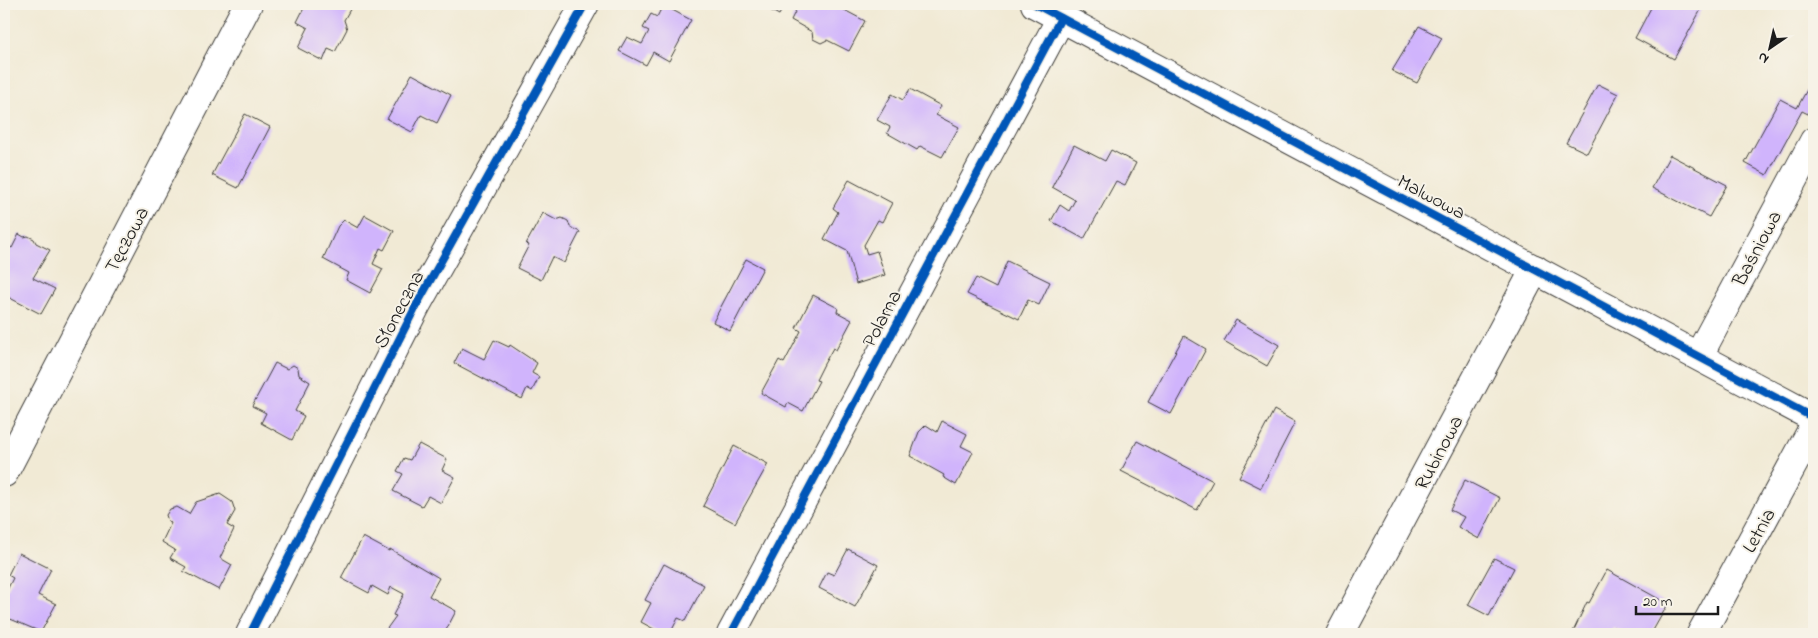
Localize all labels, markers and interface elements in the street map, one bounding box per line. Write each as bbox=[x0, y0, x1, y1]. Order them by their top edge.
north arrow bbox=[1746, 22, 1796, 72]
text: N bbox=[1754, 46, 1773, 69]
street label: Malwowa bbox=[1392, 168, 1470, 228]
street label: Tęczowa bbox=[99, 202, 158, 278]
street label: Baśniowa bbox=[1726, 206, 1790, 293]
street label: Słoneczna bbox=[368, 266, 433, 354]
street label: Polarna bbox=[856, 285, 910, 353]
street label: Rubinowa bbox=[1408, 411, 1472, 496]
street label: Letnia bbox=[1736, 503, 1784, 559]
scale bar bbox=[1636, 583, 1718, 615]
text: 20 m bbox=[1643, 591, 1673, 613]

